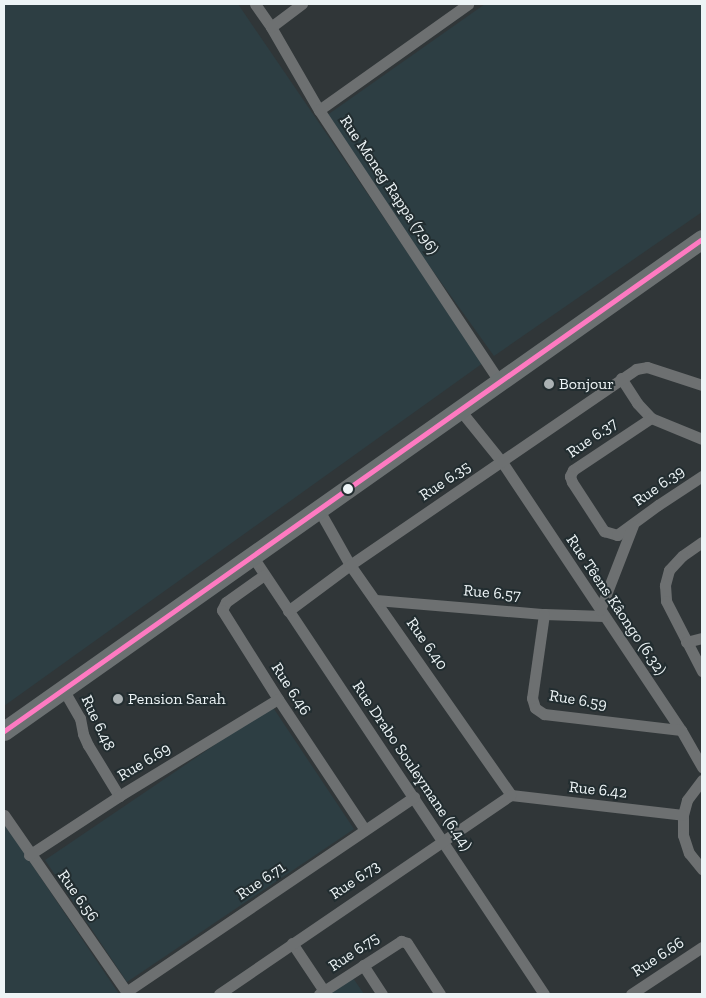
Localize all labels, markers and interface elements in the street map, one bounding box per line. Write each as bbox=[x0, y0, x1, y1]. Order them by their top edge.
street label: Rue Moneg Rappa (7.96) bbox=[335, 112, 443, 258]
place label: Bonjour bbox=[559, 374, 614, 394]
marker: Bonjour bbox=[543, 378, 555, 390]
street label: Rue 6.37 bbox=[563, 414, 621, 462]
street label: Rue 6.35 bbox=[416, 457, 474, 505]
street label: Rue 6.39 bbox=[630, 462, 688, 510]
unlabelled marker bbox=[343, 484, 353, 494]
street label: Rue Têens Kâongo (6.32) bbox=[562, 531, 670, 679]
street label: Rue 6.57 bbox=[463, 581, 521, 605]
street label: Rue 6.40 bbox=[402, 614, 452, 674]
street label: Rue 6.46 bbox=[267, 659, 315, 719]
street label: Rue Drabo Souleymane (6.44) bbox=[348, 678, 476, 854]
street label: Rue 6.59 bbox=[548, 686, 608, 714]
place label: Pension Sarah bbox=[128, 689, 226, 709]
street label: Rue 6.48 bbox=[77, 692, 119, 754]
marker: Pension Sarah bbox=[112, 693, 124, 705]
street label: Rue 6.69 bbox=[114, 739, 174, 785]
street label: Rue 6.42 bbox=[568, 777, 628, 803]
street label: Rue 6.73 bbox=[326, 856, 384, 904]
street label: Rue 6.71 bbox=[233, 858, 289, 904]
street label: Rue 6.56 bbox=[53, 867, 103, 925]
street label: Rue 6.75 bbox=[325, 928, 383, 976]
street label: Rue 6.66 bbox=[628, 933, 688, 981]

